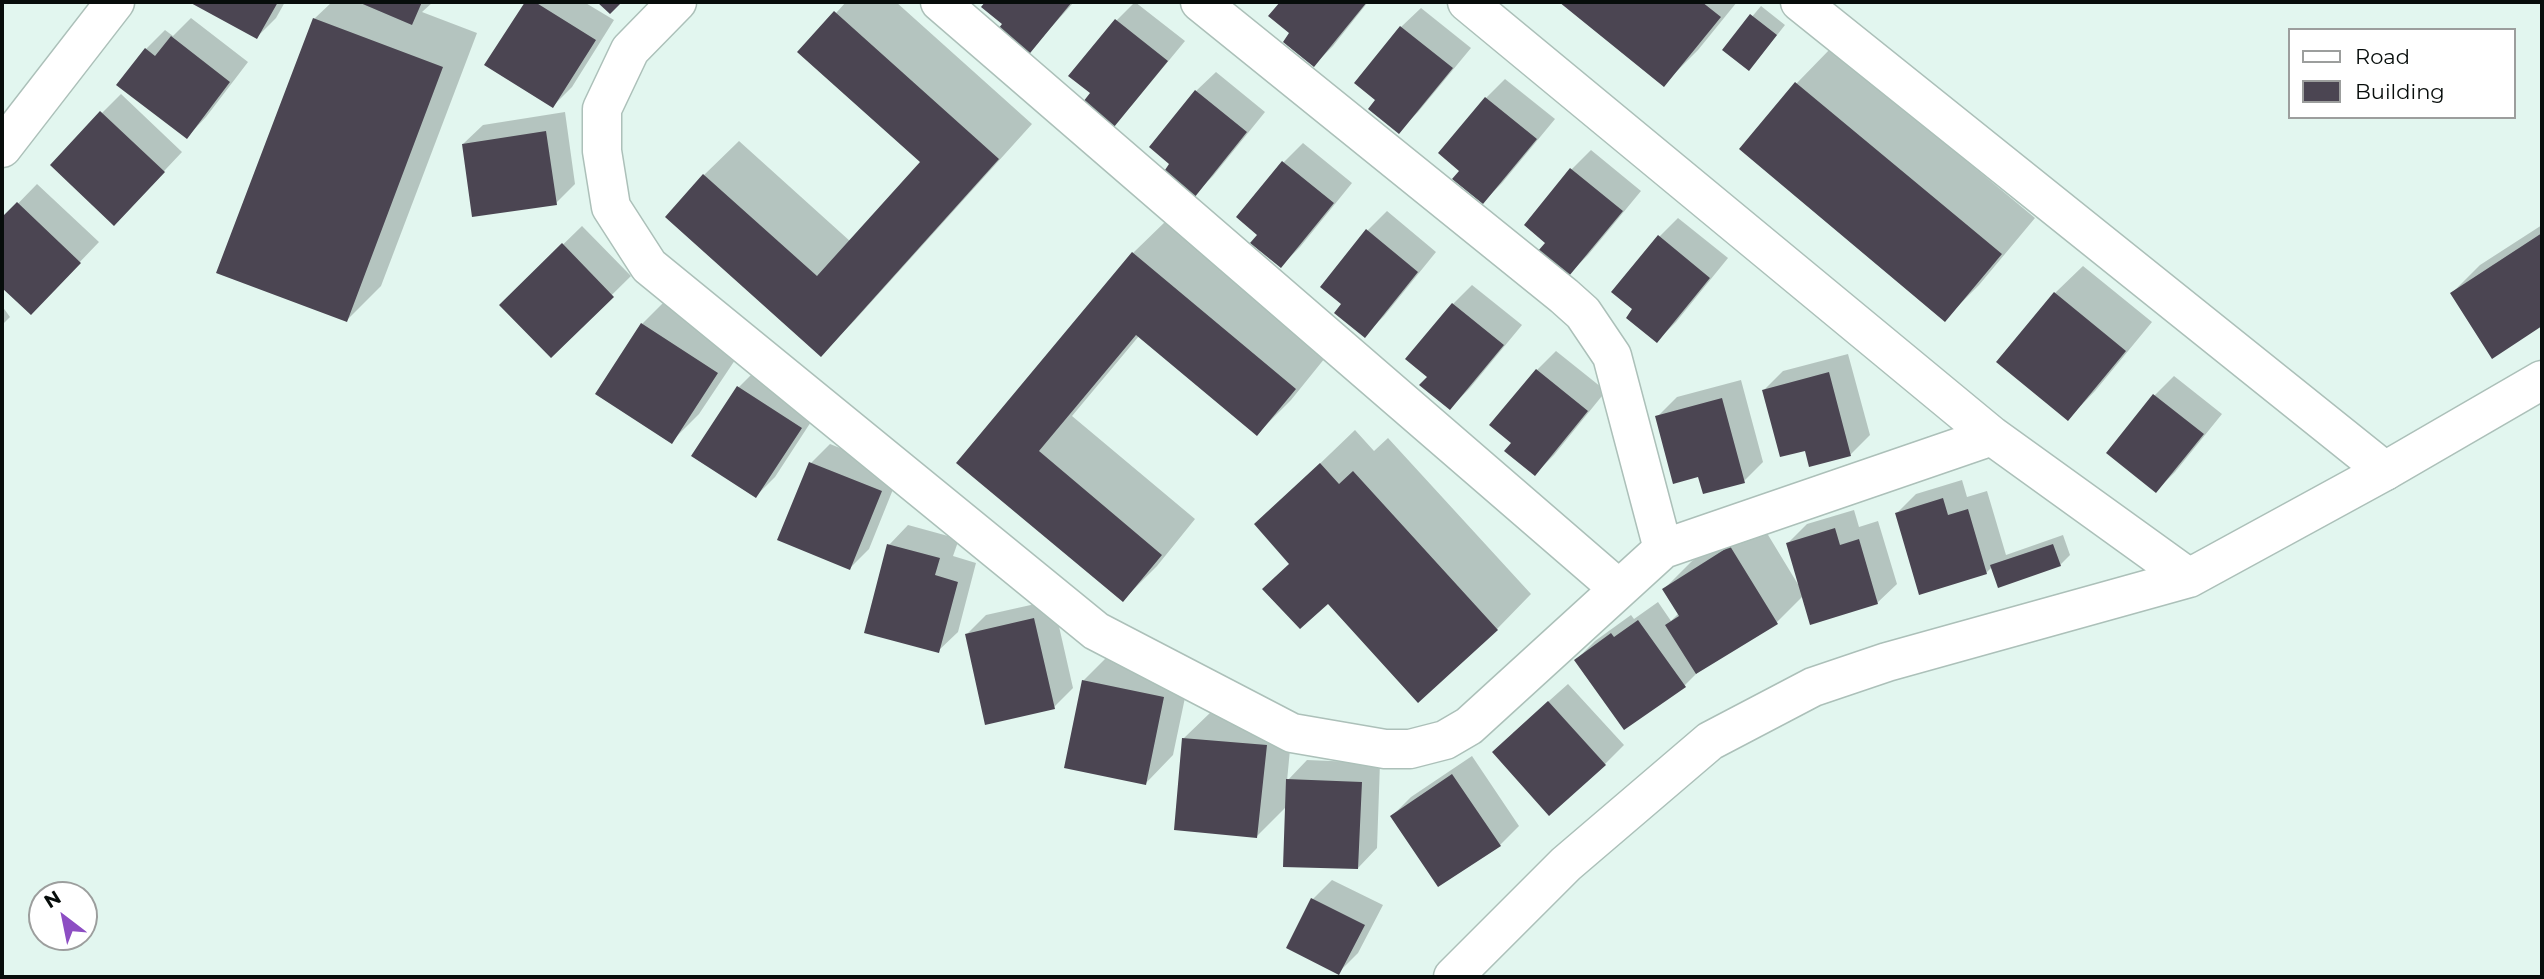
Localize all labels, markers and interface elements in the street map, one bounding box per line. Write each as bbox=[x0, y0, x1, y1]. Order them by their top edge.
legend bbox=[2288, 28, 2516, 119]
text: Road bbox=[2355, 44, 2410, 69]
text: Building bbox=[2355, 79, 2445, 104]
north arrow bbox=[28, 881, 98, 951]
text: N bbox=[40, 886, 65, 913]

